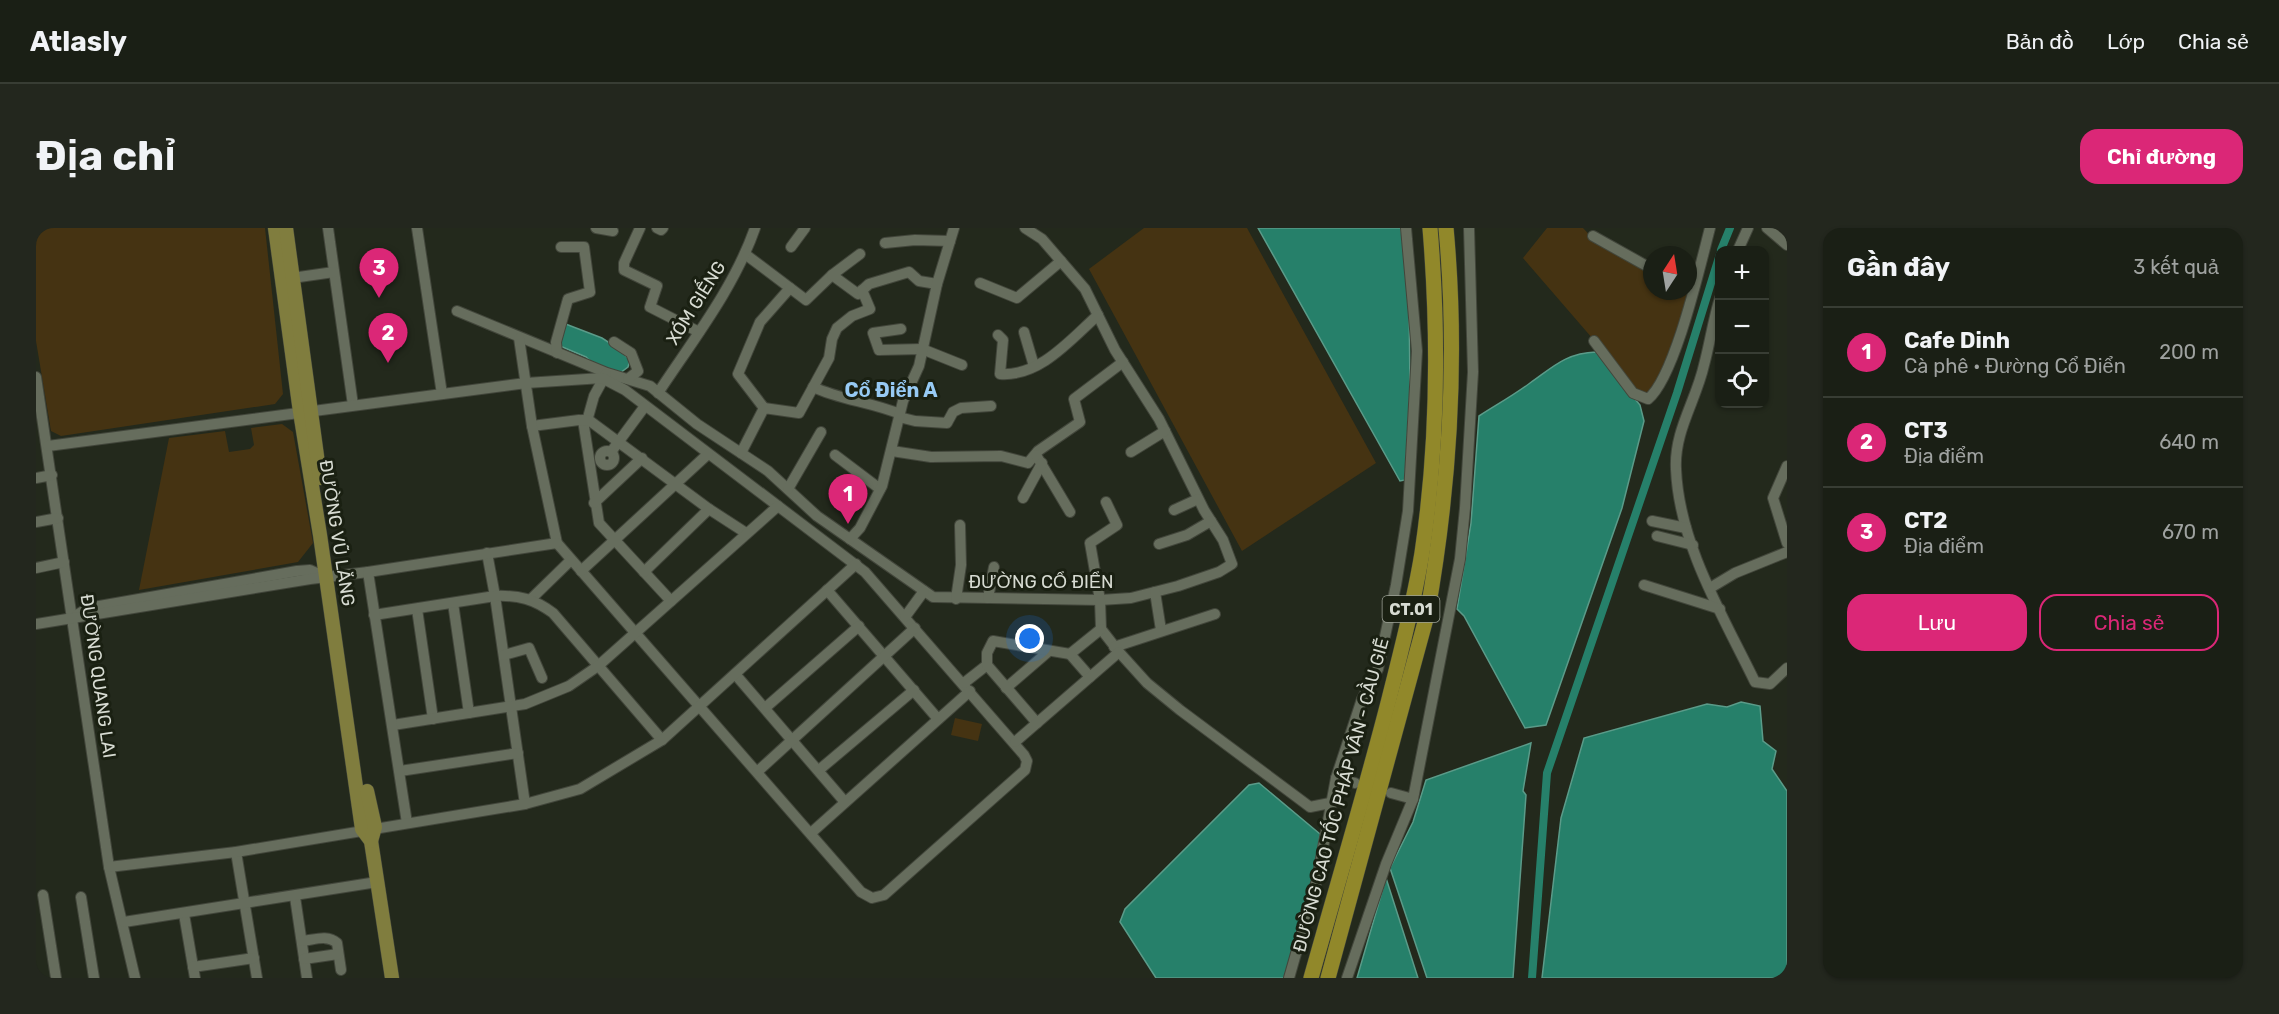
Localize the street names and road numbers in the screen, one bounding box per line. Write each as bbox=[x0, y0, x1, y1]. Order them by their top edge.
street label: XÓM GIẾNG bbox=[659, 255, 730, 349]
street label: ĐƯỜNG VŨ LĂNG bbox=[315, 458, 359, 608]
street label: ĐƯỜNG CỔ ĐIỂN bbox=[969, 571, 1113, 593]
street label: ĐƯỜNG QUANG LAI bbox=[76, 593, 120, 759]
road number: CT.01 bbox=[1382, 596, 1440, 622]
street label: ĐƯỜNG CAO TỐC PHÁP VÂN - CẦU GIẼ bbox=[1285, 635, 1394, 955]

